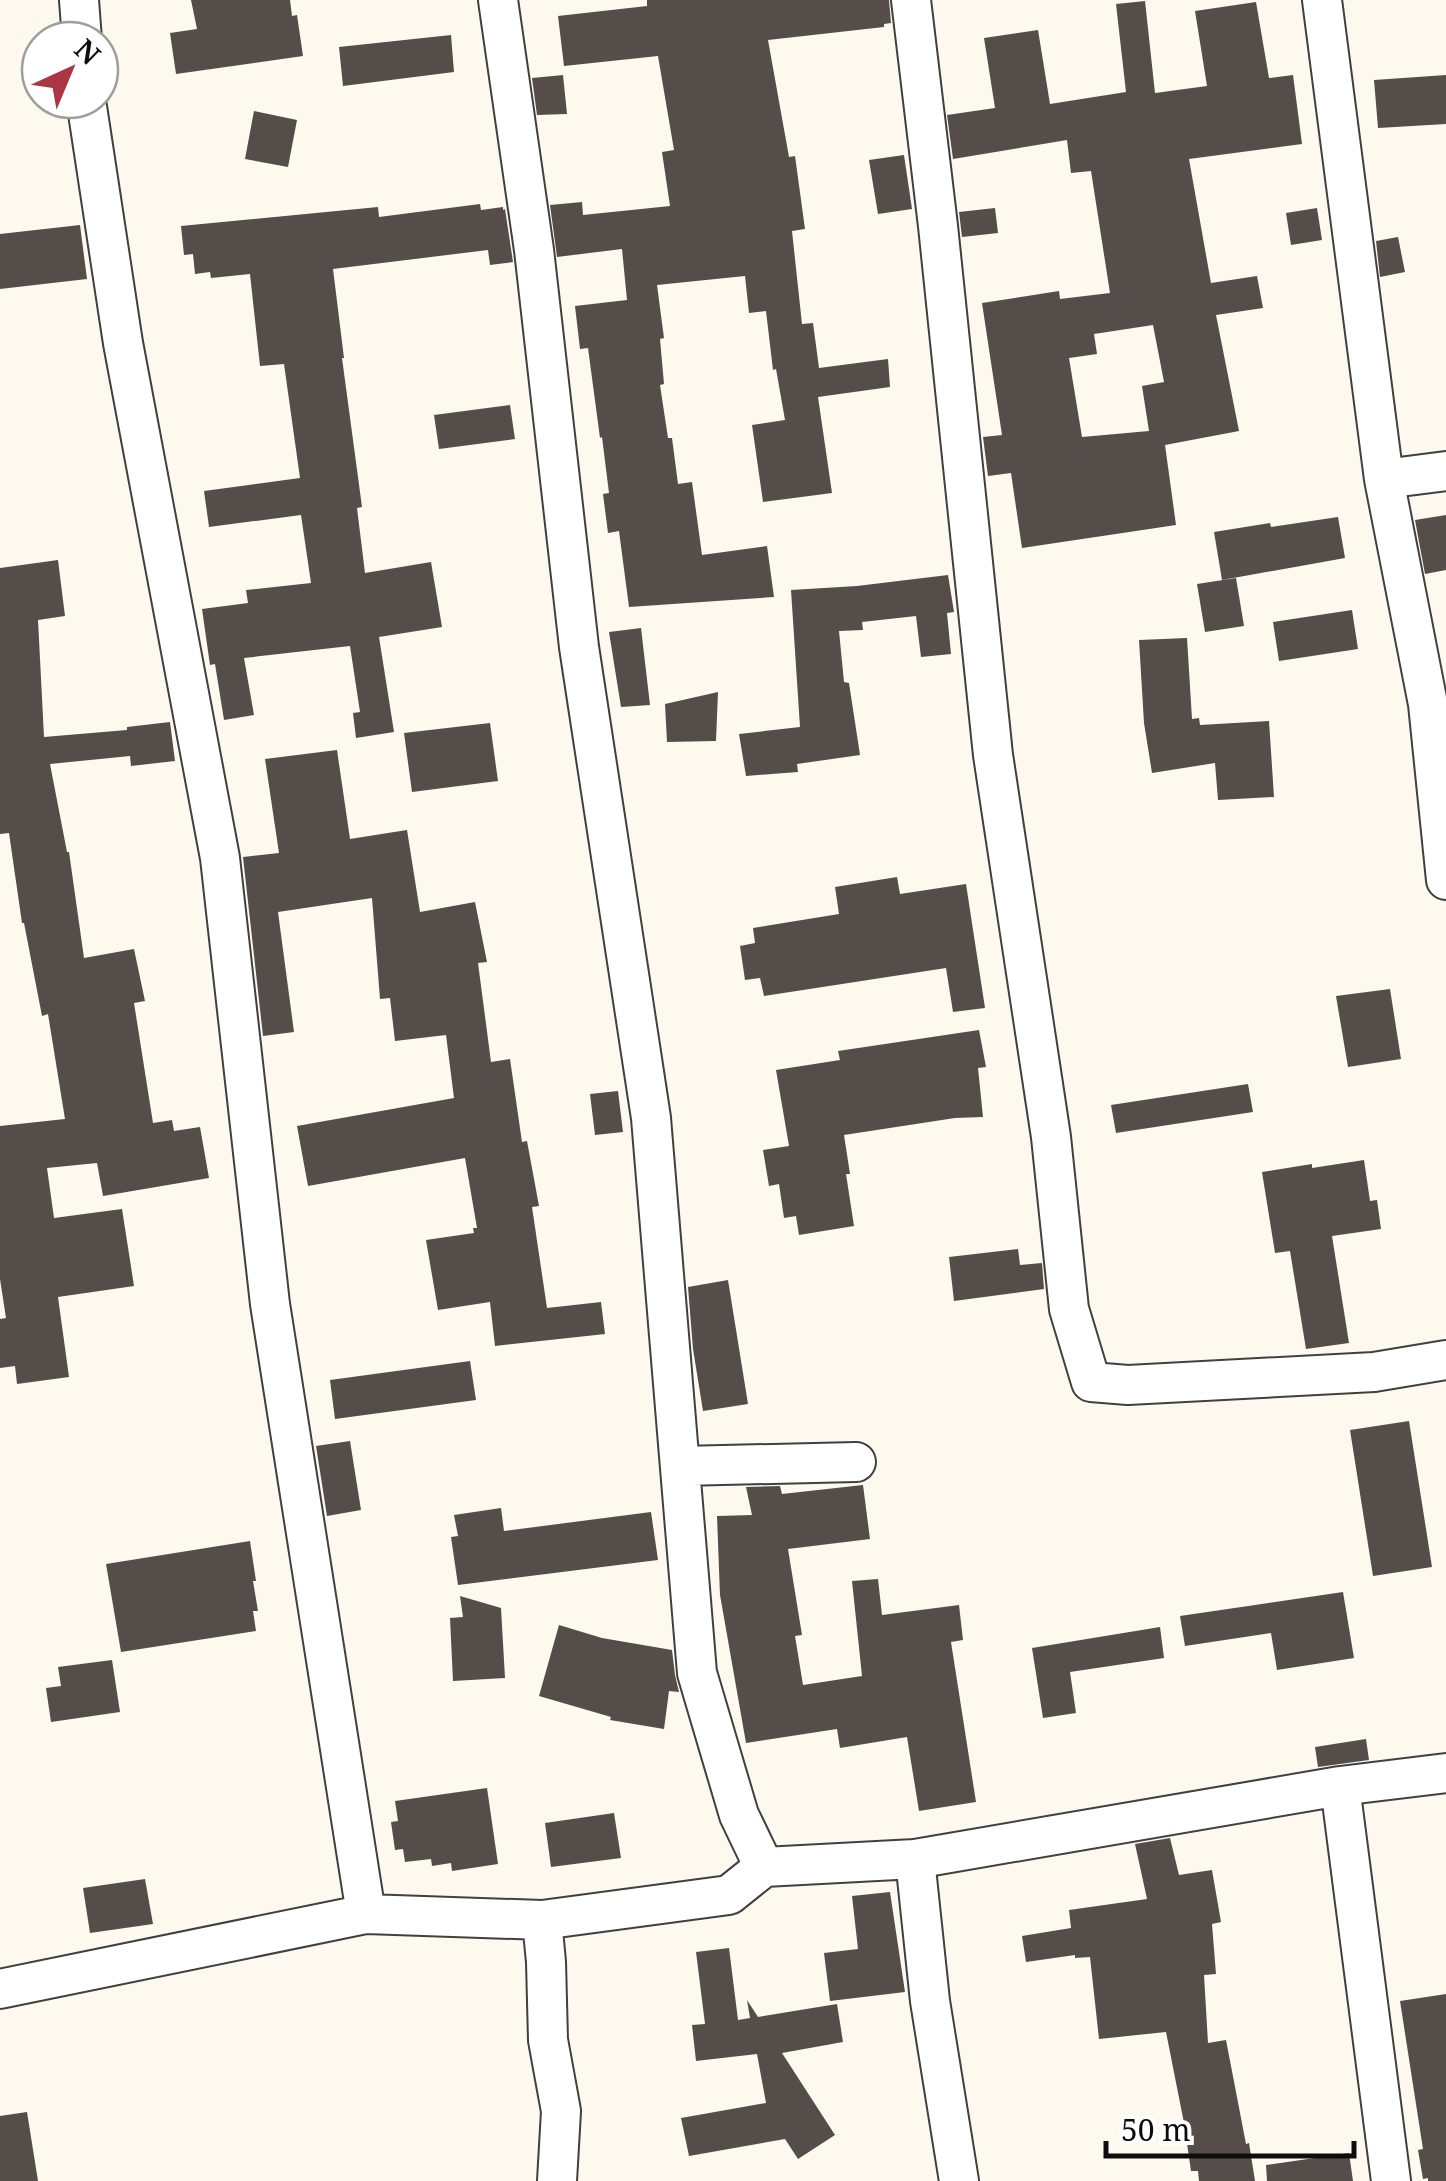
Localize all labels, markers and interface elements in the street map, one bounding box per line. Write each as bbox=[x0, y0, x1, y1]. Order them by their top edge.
north arrow bbox=[20, 20, 120, 120]
text: N bbox=[67, 30, 109, 73]
scale bar bbox=[1106, 2096, 1354, 2158]
text: 50 m bbox=[1121, 2109, 1191, 2150]

